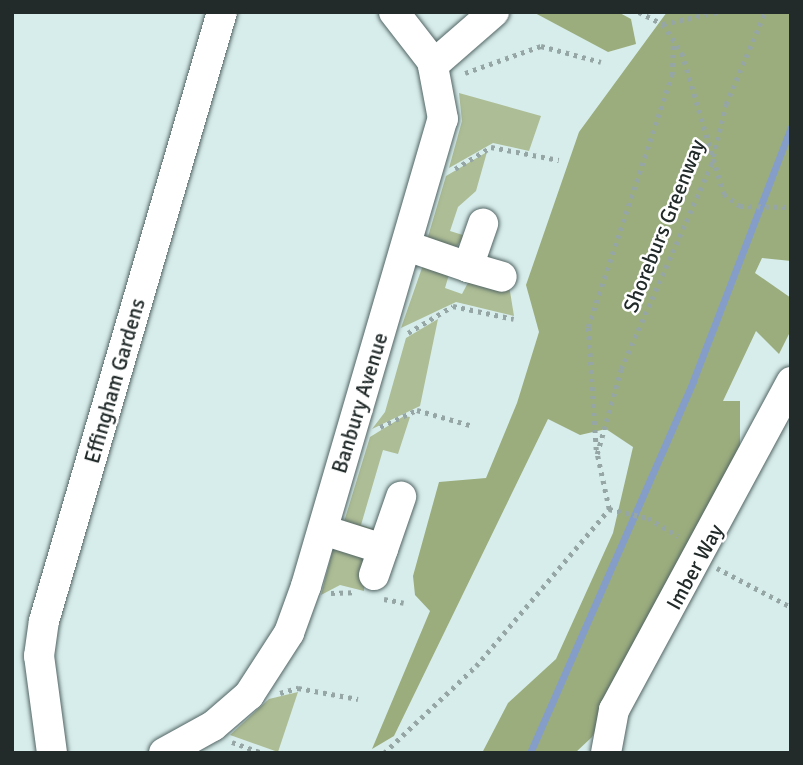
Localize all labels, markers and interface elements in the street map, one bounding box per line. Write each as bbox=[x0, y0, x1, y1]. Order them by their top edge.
street label: Shoreburs Greenway bbox=[618, 136, 710, 316]
street label: Effingham Gardens bbox=[79, 296, 151, 466]
street label: Banbury Avenue bbox=[327, 330, 393, 476]
street label: Imber Way bbox=[661, 520, 729, 614]

